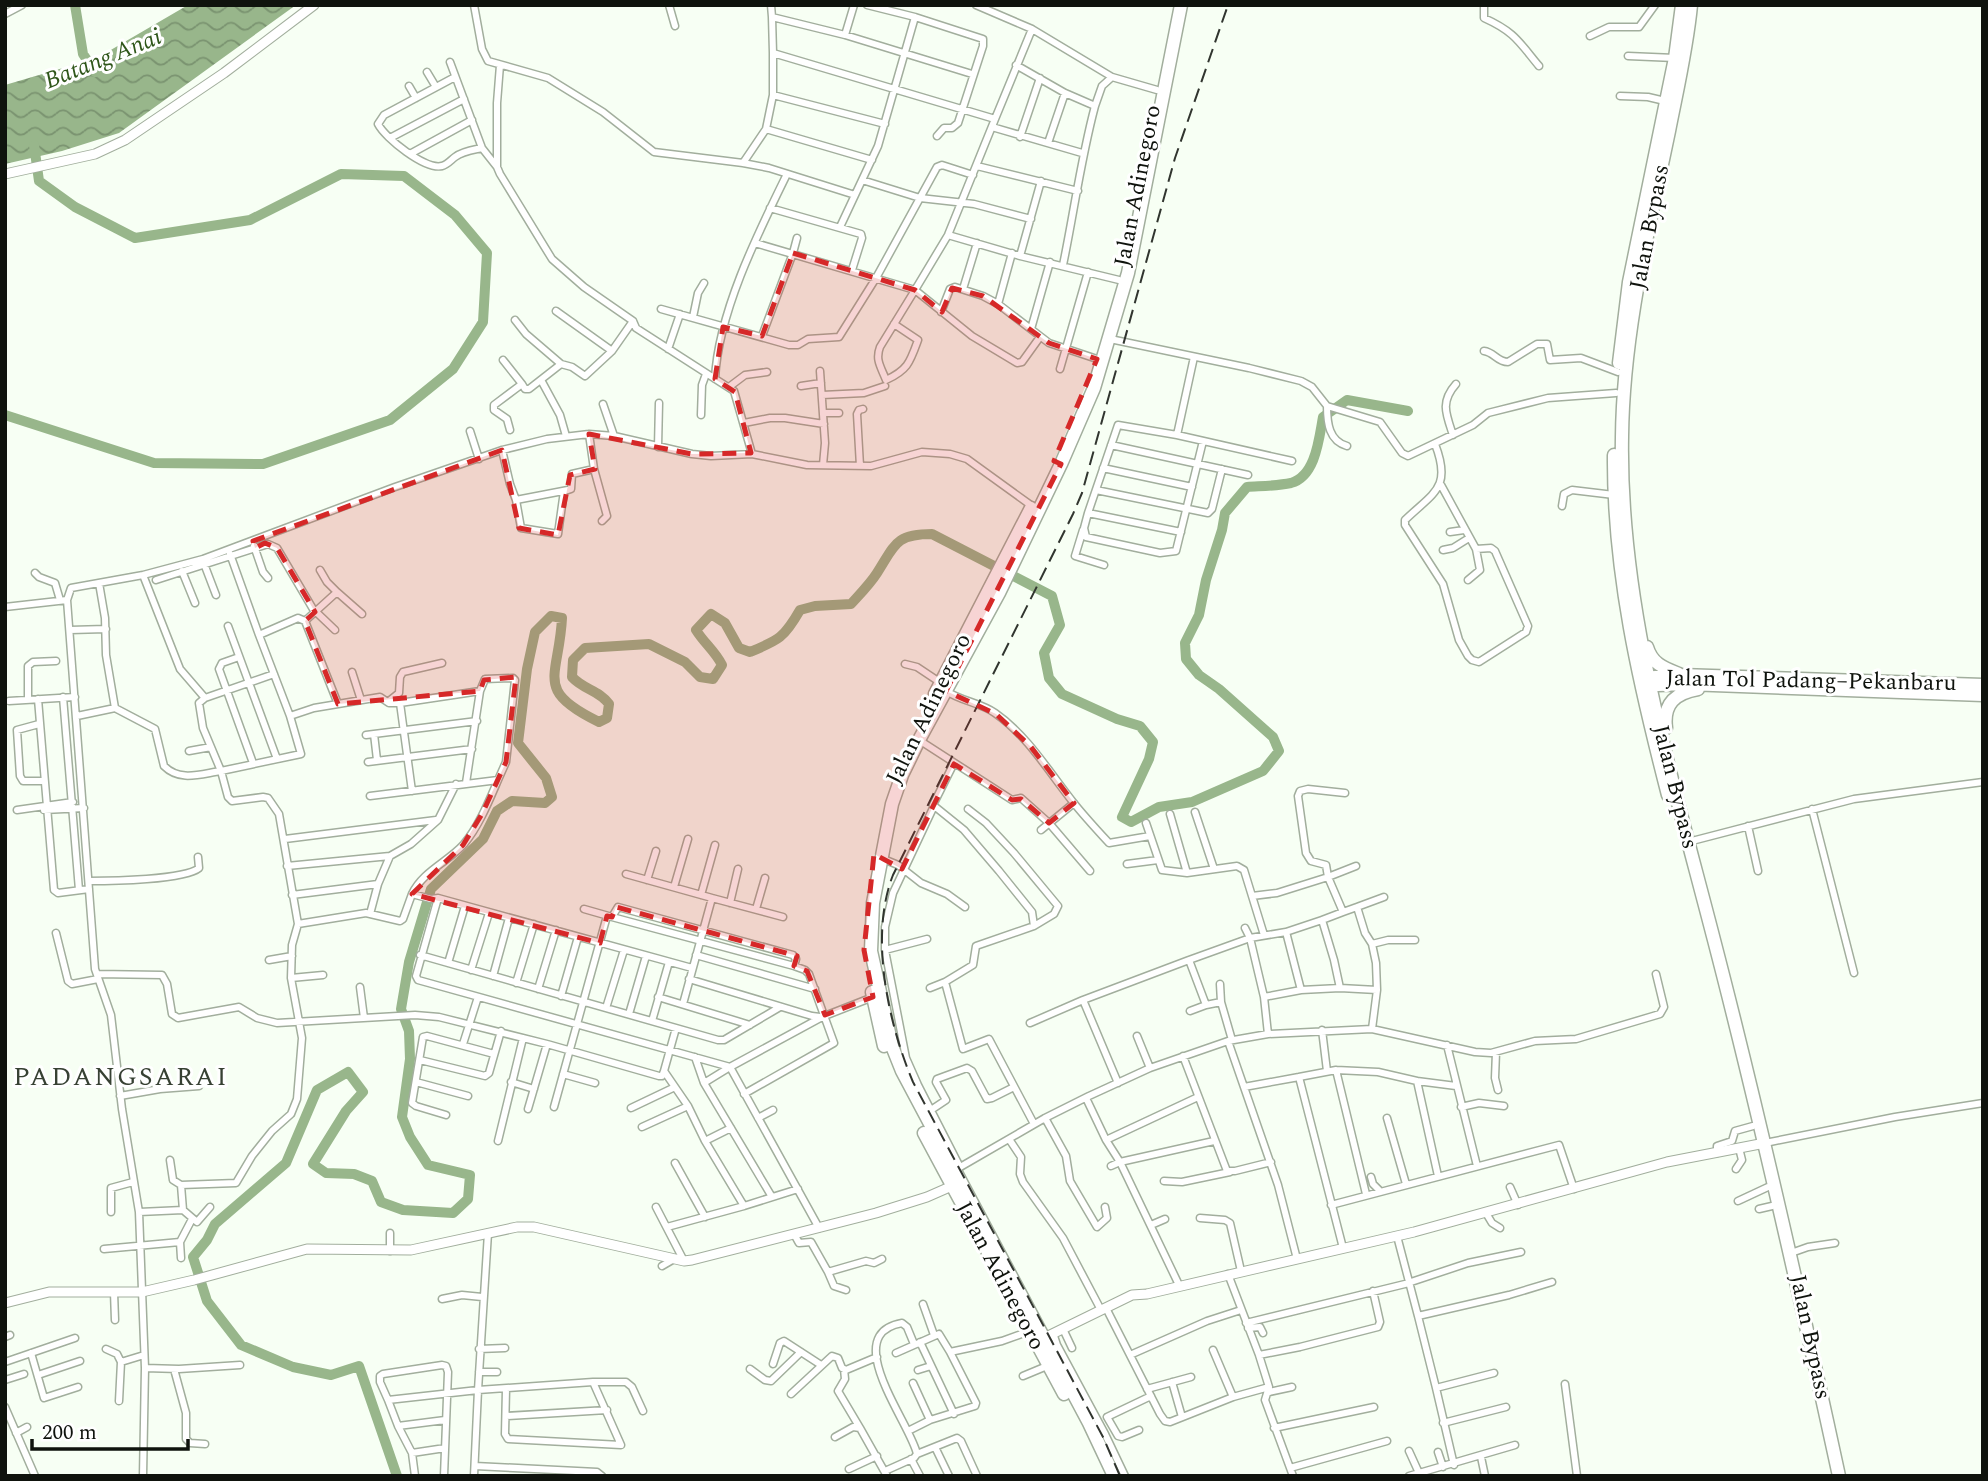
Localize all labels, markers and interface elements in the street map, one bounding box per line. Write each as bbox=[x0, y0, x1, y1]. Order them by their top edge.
water label: Batang Anai bbox=[39, 19, 167, 99]
street label: Jalan Adinegoro bbox=[1105, 102, 1171, 270]
street label: Jalan Bypass bbox=[1621, 161, 1679, 293]
street label: Jalan Adinegoro bbox=[877, 628, 981, 790]
street label: Jalan Tol Padang–Pekanbaru bbox=[1665, 661, 1957, 701]
street label: Jalan Bypass bbox=[1643, 721, 1707, 853]
district label: PADANGSARAI bbox=[13, 1057, 229, 1097]
street label: Jalan Adinegoro bbox=[946, 1195, 1054, 1357]
street label: Jalan Bypass bbox=[1780, 1271, 1840, 1403]
scale bar bbox=[32, 1408, 187, 1452]
text: 200 m bbox=[42, 1417, 97, 1449]

